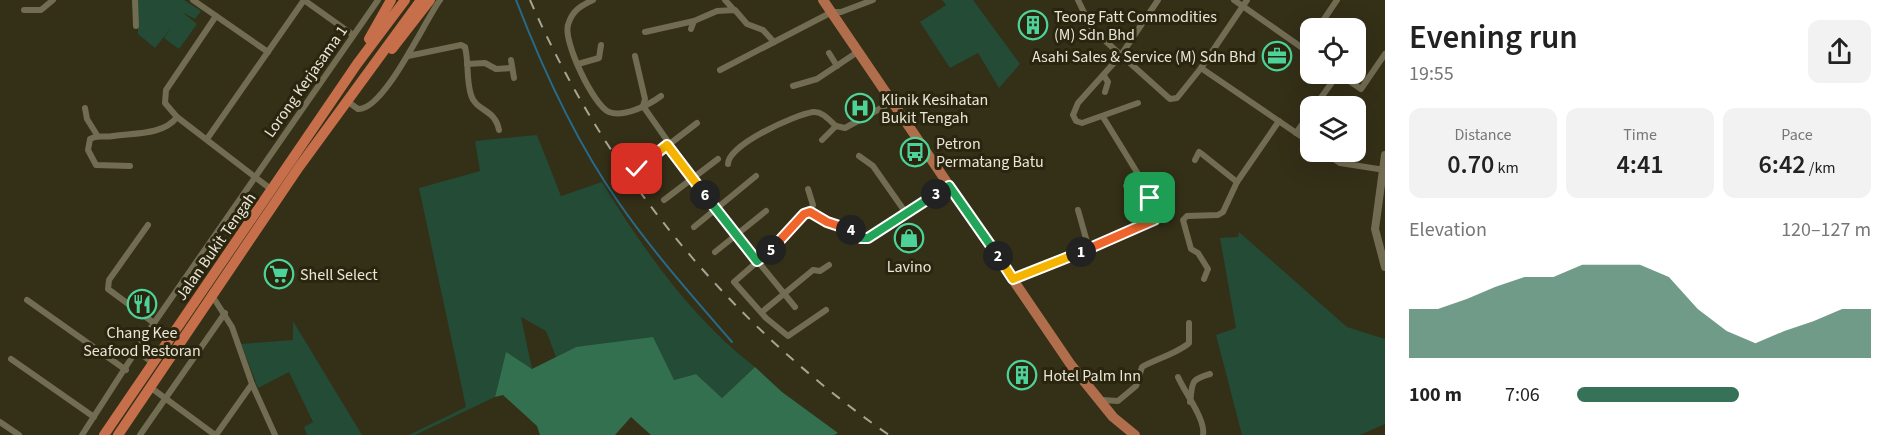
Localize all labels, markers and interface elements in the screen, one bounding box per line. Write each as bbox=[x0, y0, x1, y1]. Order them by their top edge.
place label: Teong Fatt Commodities (M) Sdn Bhd bbox=[1054, 6, 1217, 46]
building icon: Teong Fatt Commodities (M) Sdn Bhd bbox=[1017, 9, 1049, 41]
text: Evening run bbox=[1409, 14, 1578, 61]
map controls bbox=[1300, 18, 1366, 162]
button: locate bbox=[1300, 18, 1366, 84]
button: share bbox=[1808, 20, 1871, 83]
street label: Lorong Kerjasama 1 bbox=[259, 21, 353, 142]
office icon: Asahi Sales & Service (M) Sdn Bhd bbox=[1261, 40, 1293, 72]
place label: Asahi Sales & Service (M) Sdn Bhd bbox=[1032, 46, 1256, 68]
text: 19:55 bbox=[1409, 60, 1454, 88]
place label: Klinik Kesihatan Bukit Tengah bbox=[881, 89, 988, 129]
hospital icon: Klinik Kesihatan Bukit Tengah bbox=[844, 92, 876, 124]
button: layers bbox=[1300, 96, 1366, 162]
text: Distance bbox=[1455, 124, 1511, 146]
text: Time bbox=[1623, 124, 1657, 146]
text: Pace bbox=[1781, 124, 1813, 146]
place label: Petron Permatang Batu bbox=[936, 133, 1044, 173]
bus stop icon: Petron Permatang Batu bbox=[899, 136, 931, 168]
pin bbox=[611, 143, 662, 194]
text: 0.70 bbox=[1447, 146, 1494, 183]
text: 4:41 bbox=[1616, 146, 1664, 183]
text: 6:42 bbox=[1758, 146, 1806, 183]
icon: check bbox=[620, 152, 653, 185]
text: km bbox=[1494, 157, 1519, 179]
text: /km bbox=[1806, 157, 1836, 179]
pin bbox=[1124, 172, 1175, 223]
pin: 3 bbox=[921, 179, 951, 209]
pin: 6 bbox=[690, 180, 720, 210]
icon: arrive bbox=[1133, 181, 1166, 214]
text: 3 bbox=[932, 183, 940, 205]
text: 6 bbox=[701, 184, 709, 206]
street label: Jalan Bukit Tengah bbox=[170, 188, 261, 305]
pin: 4 bbox=[836, 215, 866, 245]
text: Elevation bbox=[1409, 216, 1487, 244]
text: 120–127 m bbox=[1781, 216, 1871, 244]
text: 4 bbox=[847, 219, 855, 241]
shop icon: Lavino bbox=[893, 222, 925, 254]
pin: 5 bbox=[756, 235, 786, 265]
pin: 1 bbox=[1066, 237, 1096, 267]
text: 5 bbox=[767, 239, 775, 261]
pin: 2 bbox=[983, 241, 1013, 271]
text: 1 bbox=[1077, 241, 1085, 263]
text: 2 bbox=[994, 245, 1002, 267]
place label: Lavino bbox=[887, 256, 931, 278]
supermarket icon: Shell Select bbox=[263, 258, 295, 290]
place label: Shell Select bbox=[300, 264, 378, 286]
restaurant icon: Chang Kee Seafood Restoran bbox=[126, 288, 158, 320]
place label: Chang Kee Seafood Restoran bbox=[83, 322, 201, 362]
building icon: Hotel Palm Inn bbox=[1006, 359, 1038, 391]
place label: Hotel Palm Inn bbox=[1043, 365, 1141, 387]
text: 100 m bbox=[1409, 381, 1462, 409]
text: 7:06 bbox=[1505, 381, 1540, 409]

